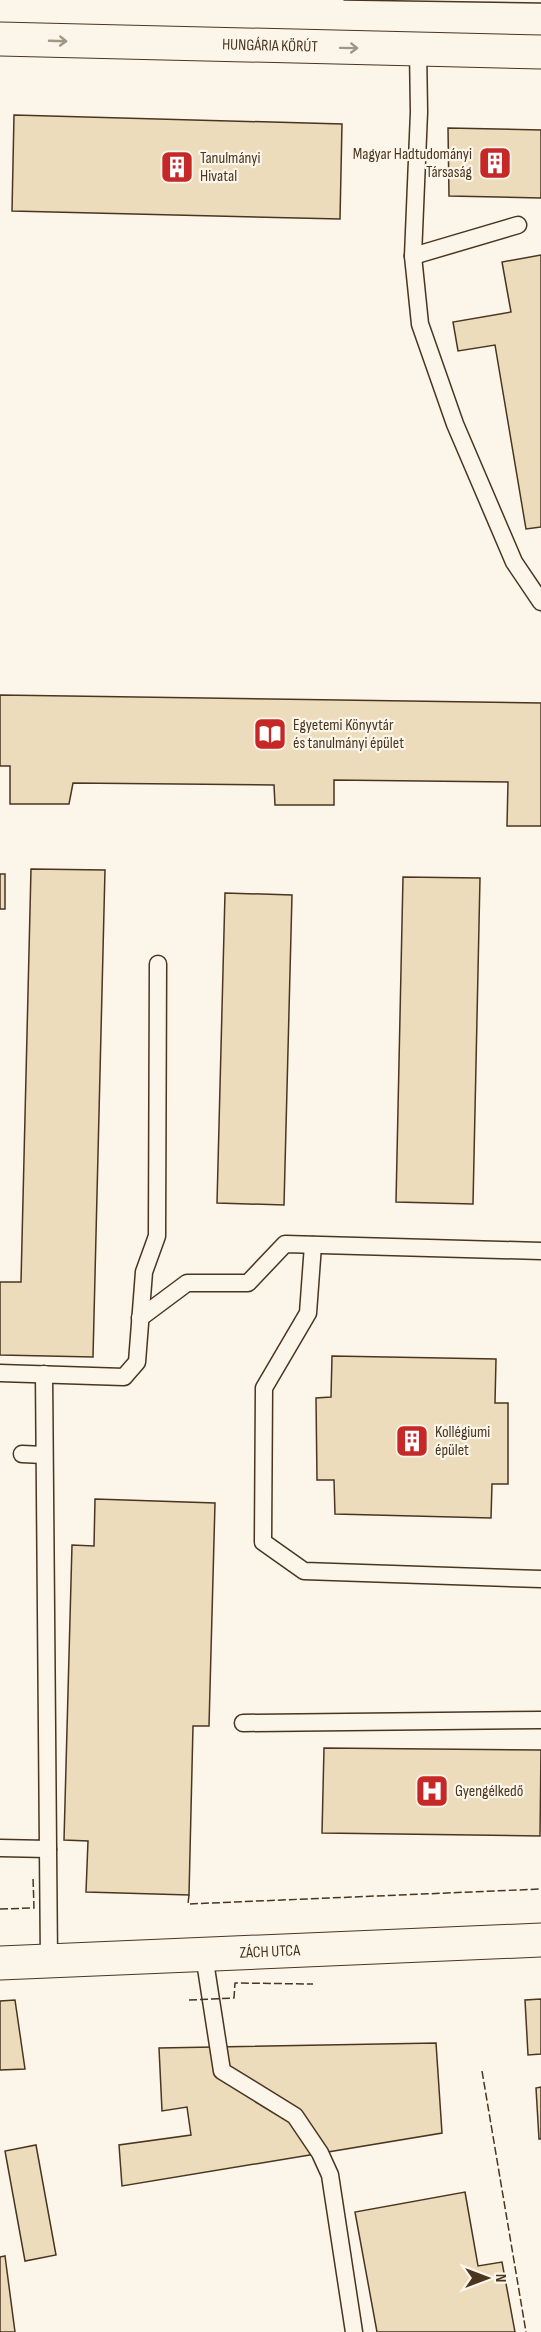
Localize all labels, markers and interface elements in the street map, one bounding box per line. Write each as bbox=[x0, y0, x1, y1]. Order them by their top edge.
one-way arrow bbox=[48, 35, 68, 47]
street label: HUNGÁRIA KÖRÚT bbox=[222, 35, 319, 56]
one-way arrow bbox=[338, 42, 358, 53]
place label: Magyar Hadtudományi Társaság bbox=[353, 145, 472, 182]
building icon: Magyar Hadtudományi Társaság bbox=[477, 145, 513, 181]
building icon: Tanulmányi Hivatal bbox=[159, 149, 195, 185]
place label: Tanulmányi Hivatal bbox=[200, 149, 261, 186]
library icon: Egyetemi Könyvtár és tanulmányi épület bbox=[252, 716, 288, 752]
place label: Egyetemi Könyvtár és tanulmányi épület bbox=[293, 716, 404, 753]
building icon: Kollégiumi épület bbox=[394, 1423, 430, 1459]
place label: Kollégiumi épület bbox=[435, 1423, 490, 1460]
hospital icon: Gyengélkedő bbox=[414, 1773, 450, 1809]
place label: Gyengélkedő bbox=[455, 1782, 523, 1801]
street label: ZÁCH UTCA bbox=[239, 1941, 301, 1962]
north arrow bbox=[457, 2248, 517, 2308]
text: N bbox=[491, 2274, 510, 2282]

